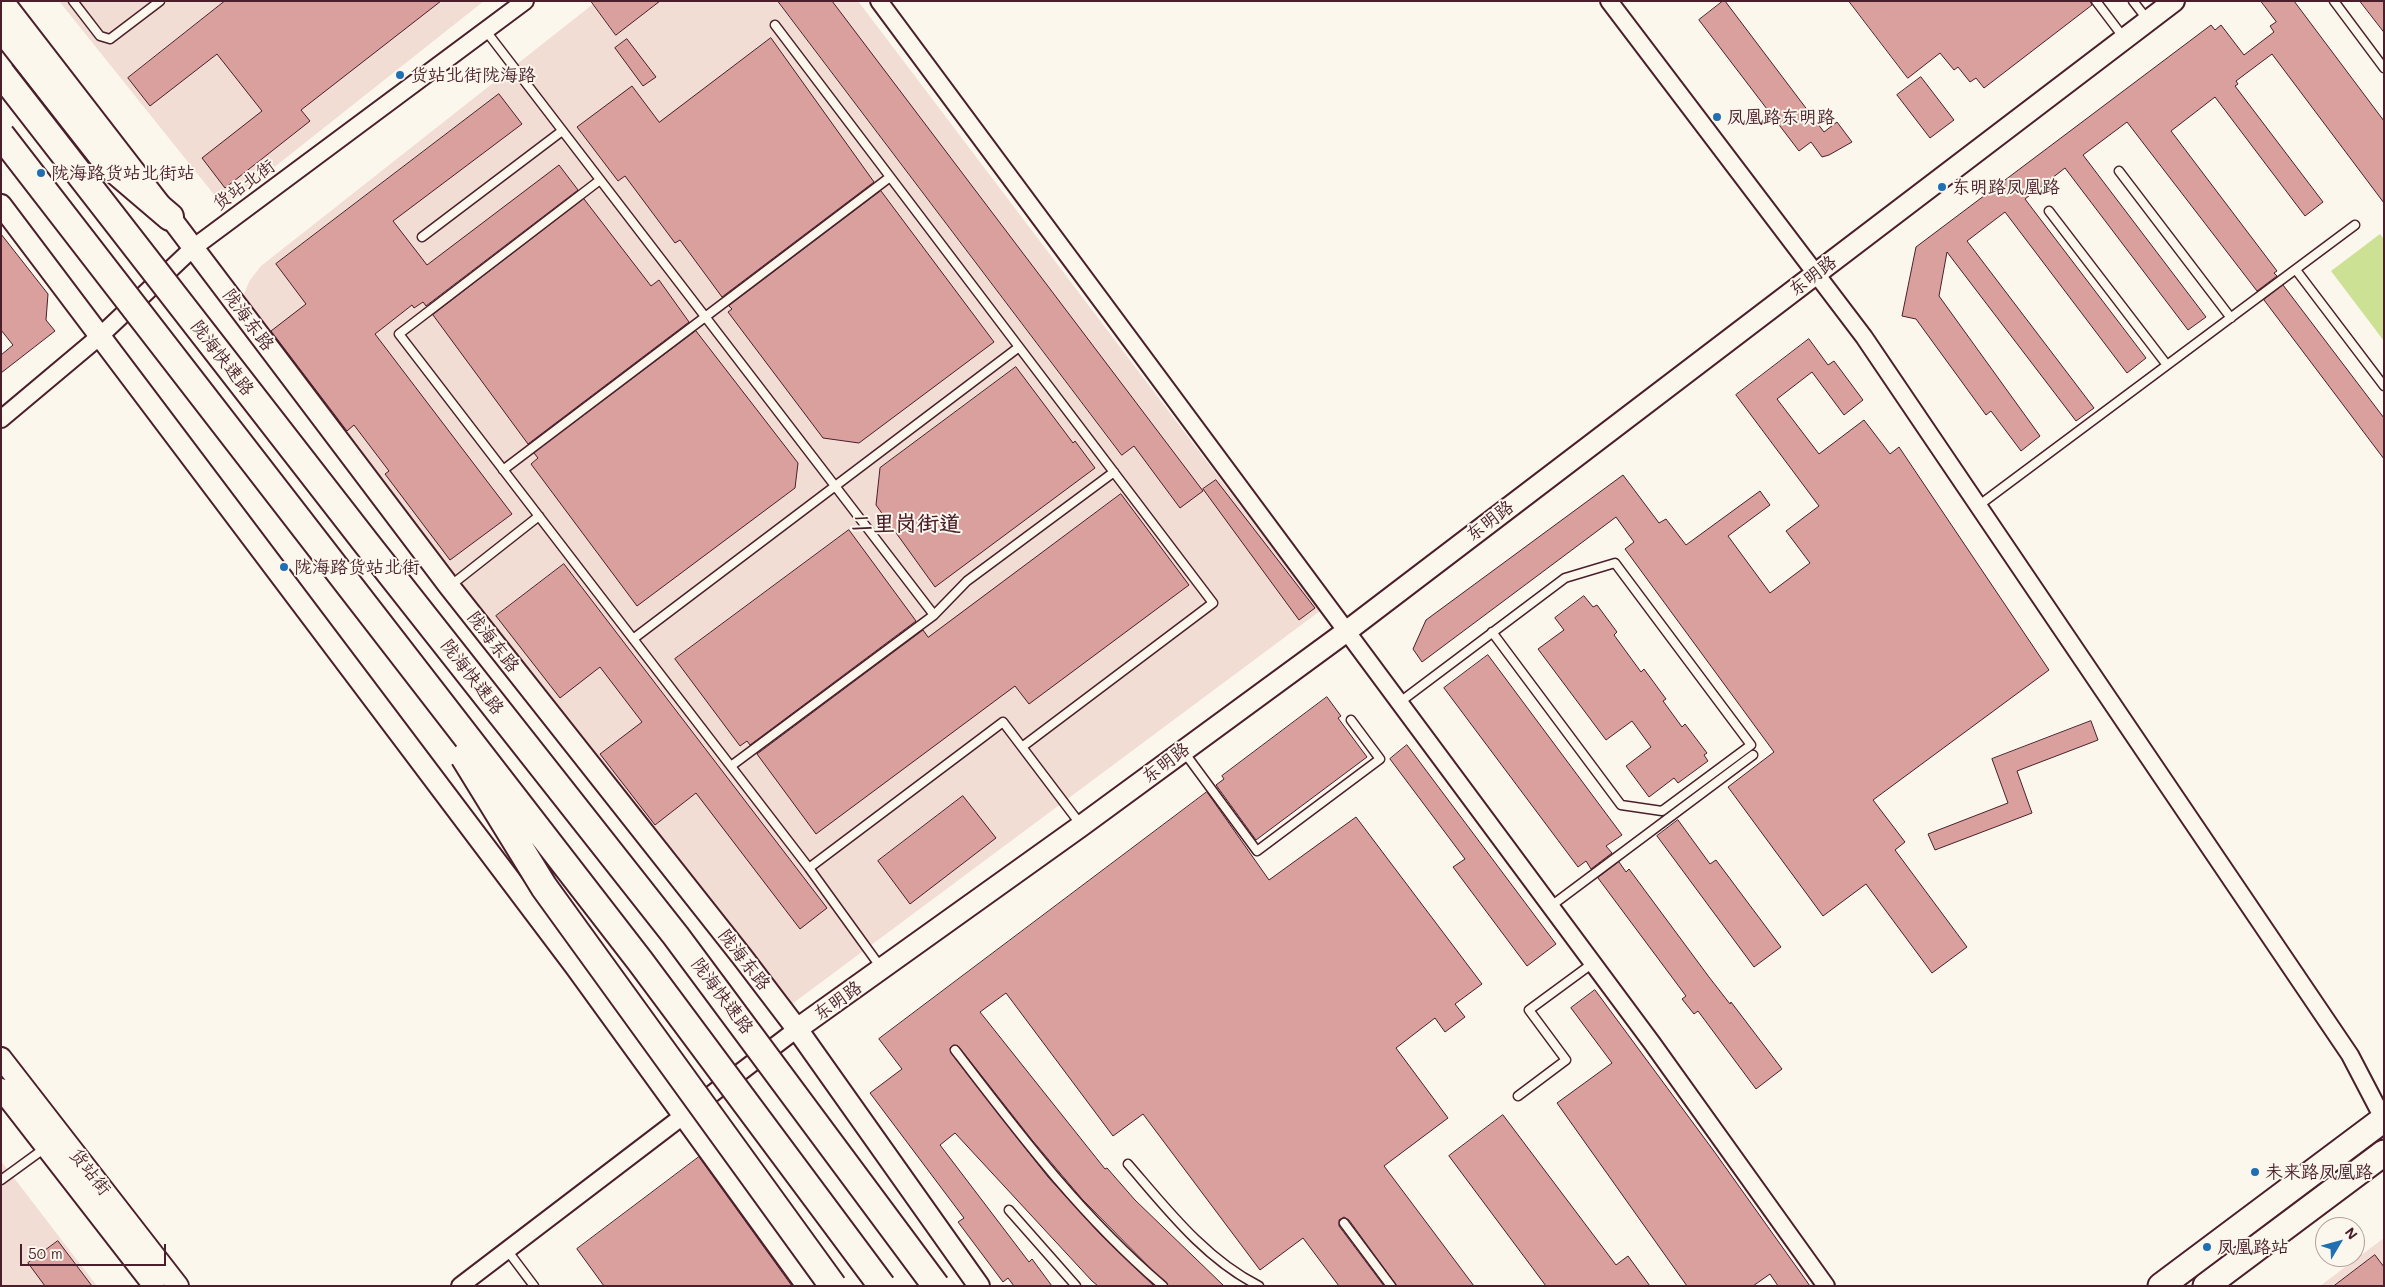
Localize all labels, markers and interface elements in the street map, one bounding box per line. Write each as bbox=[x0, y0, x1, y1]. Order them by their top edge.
place label: 货站北街陇海路 bbox=[410, 64, 536, 86]
marker: 货站北街陇海路 bbox=[394, 69, 406, 81]
place label: 凤凰路东明路 bbox=[1727, 106, 1835, 128]
marker: 凤凰路东明路 bbox=[1711, 111, 1723, 123]
street label: 货站北街 bbox=[209, 155, 279, 215]
place label: 陇海路货站北街站 bbox=[51, 162, 195, 184]
marker: 陇海路货站北街站 bbox=[35, 167, 47, 179]
place label: 东明路凤凰路 bbox=[1952, 176, 2060, 198]
marker: 东明路凤凰路 bbox=[1936, 181, 1948, 193]
street label: 东明路 bbox=[1785, 251, 1841, 301]
street label: 陇海东路 bbox=[218, 285, 278, 355]
street label: 陇海快速路 bbox=[186, 316, 258, 400]
street label: 东明路 bbox=[1462, 496, 1518, 546]
district label: 二里岗街道 bbox=[851, 511, 961, 537]
place label: 陇海路货站北街 bbox=[294, 556, 420, 578]
marker: 陇海路货站北街 bbox=[278, 561, 290, 573]
street label: 陇海东路 bbox=[462, 607, 524, 677]
street label: 陇海快速路 bbox=[436, 635, 508, 719]
street label: 东明路 bbox=[1138, 738, 1194, 788]
street label: 陇海东路 bbox=[713, 925, 775, 995]
street label: 陇海快速路 bbox=[686, 954, 758, 1038]
street label: 东明路 bbox=[810, 977, 866, 1025]
street label: 货站街 bbox=[65, 1144, 115, 1200]
place label: 未来路凤凰路 bbox=[2265, 1161, 2373, 1183]
marker: 未来路凤凰路 bbox=[2249, 1166, 2261, 1178]
north arrow bbox=[2315, 1217, 2365, 1267]
text: N bbox=[2341, 1223, 2362, 1243]
scale bar bbox=[22, 1234, 169, 1266]
place label: 凤凰路站 bbox=[2217, 1236, 2289, 1258]
marker: 凤凰路站 bbox=[2201, 1241, 2213, 1253]
text: 50 m bbox=[28, 1243, 63, 1263]

